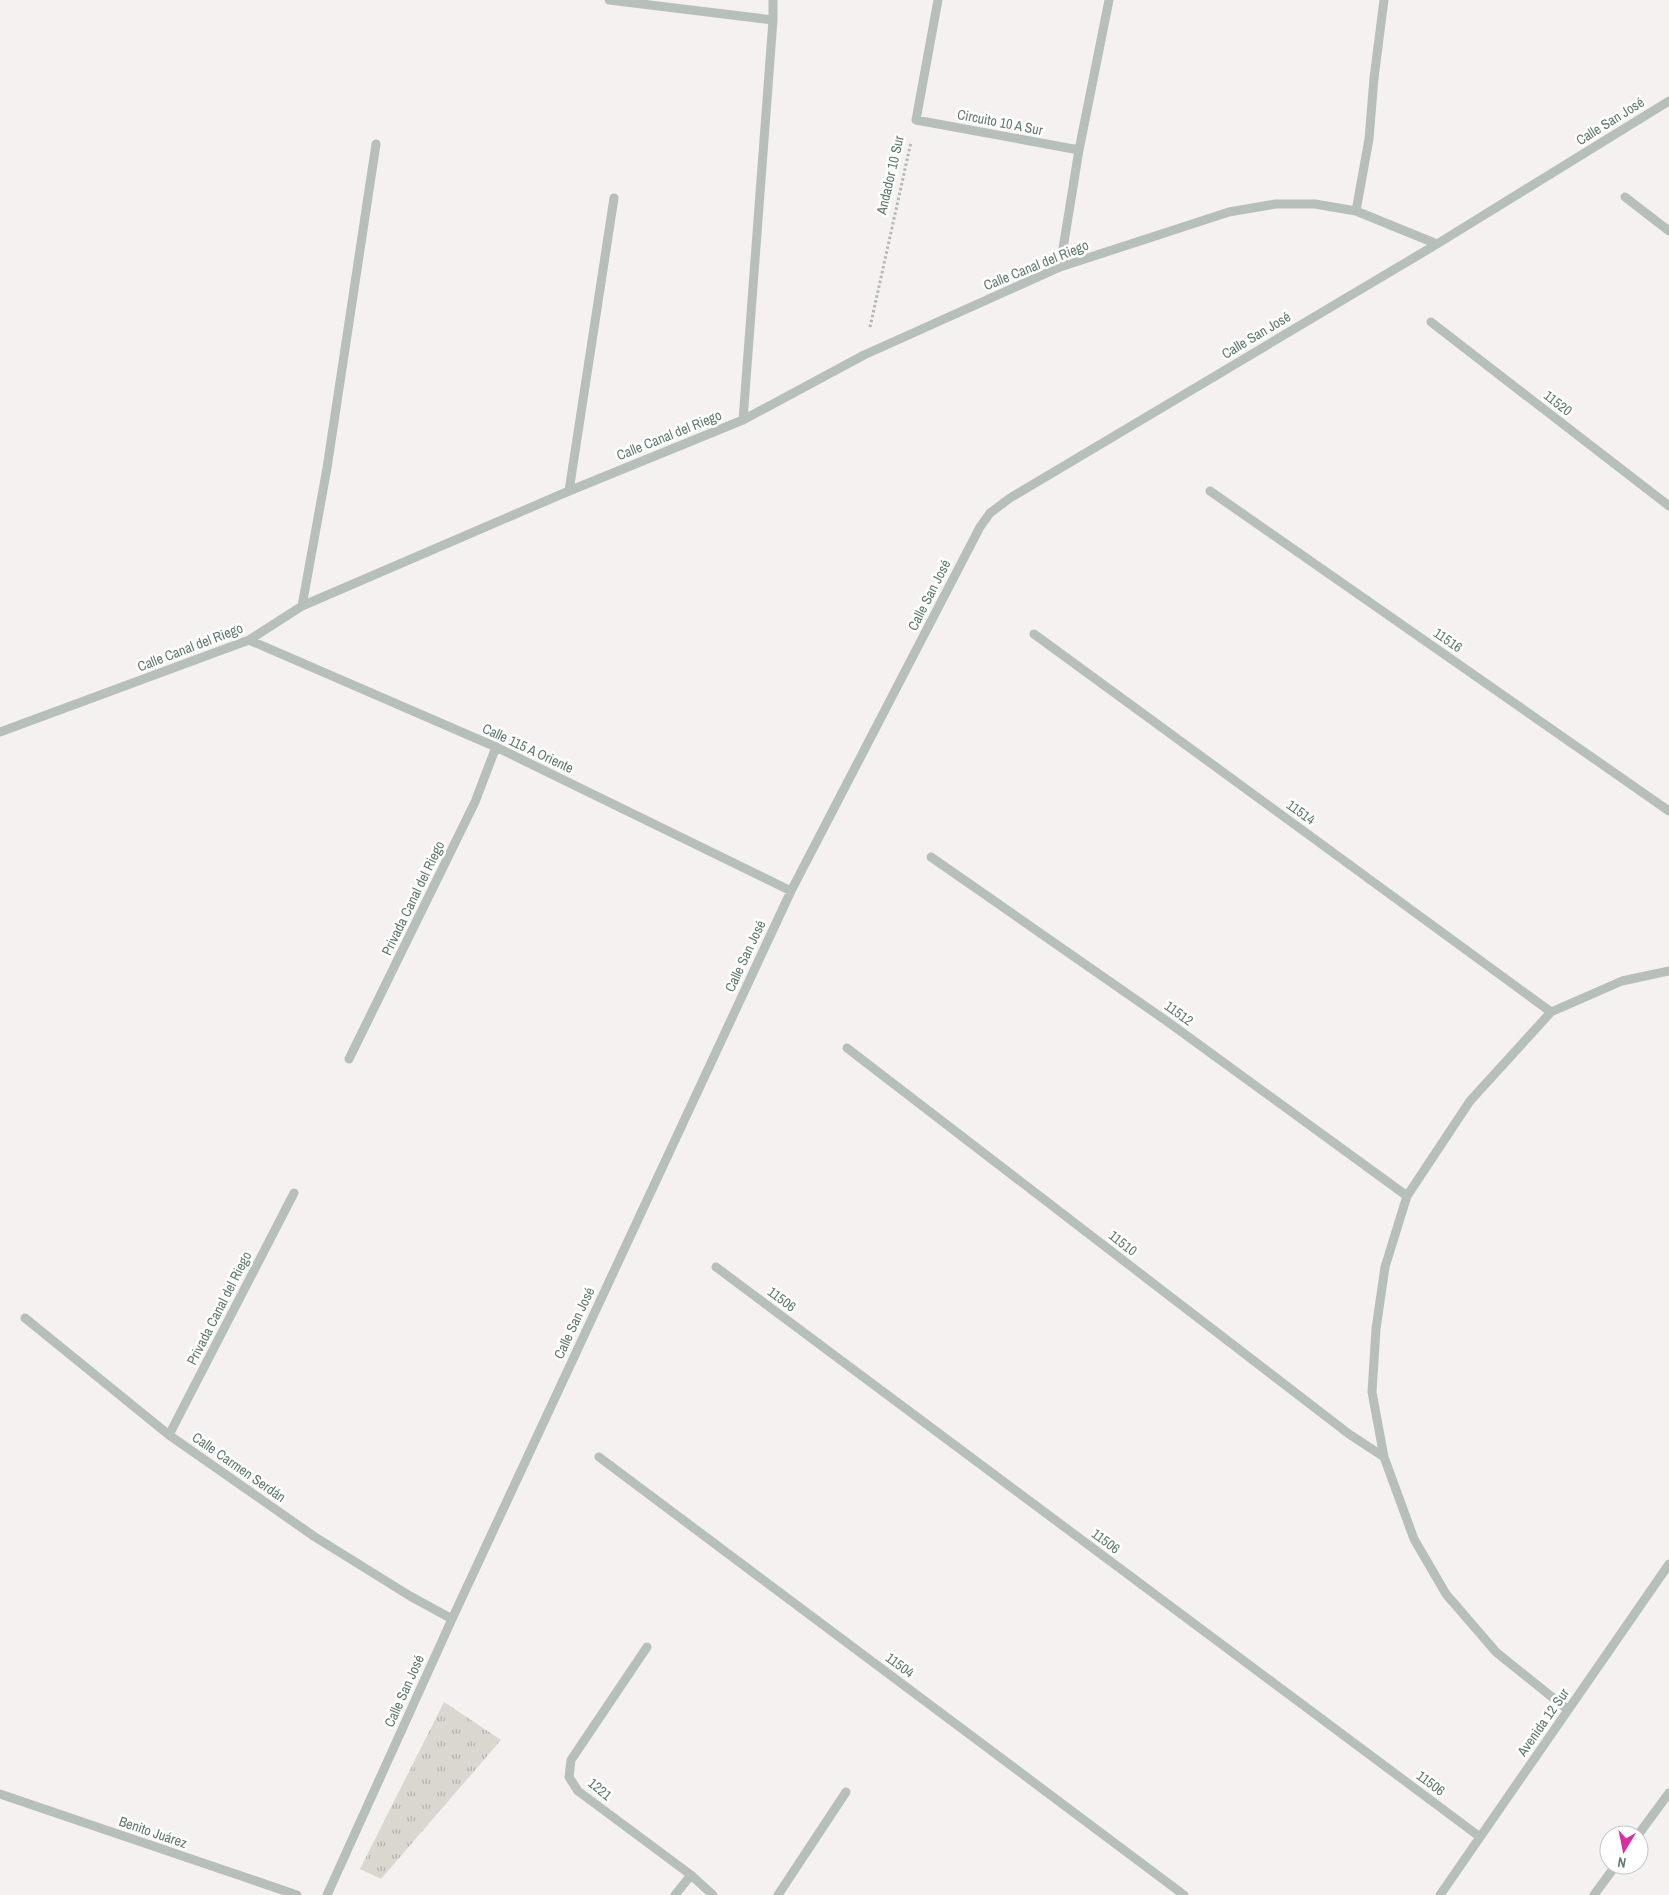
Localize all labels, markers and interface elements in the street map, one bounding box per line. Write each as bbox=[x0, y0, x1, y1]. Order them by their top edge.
street label: Calle San José bbox=[1572, 93, 1648, 149]
street label: Circuito 10 A Sur bbox=[956, 105, 1044, 139]
street label: Andador 10 Sur bbox=[872, 134, 908, 217]
street label: Calle Canal del Riego bbox=[981, 236, 1091, 294]
street label: Calle San José bbox=[1218, 307, 1294, 363]
street label: 11520 bbox=[1540, 386, 1576, 420]
street label: Calle Canal del Riego bbox=[614, 406, 724, 464]
street label: Calle San José bbox=[903, 557, 955, 633]
street label: Calle Canal del Riego bbox=[135, 619, 245, 675]
street label: 11516 bbox=[1430, 624, 1466, 656]
street label: Calle 115 A Oriente bbox=[479, 719, 577, 777]
street label: 11514 bbox=[1283, 796, 1319, 829]
street label: Privada Canal del Riego bbox=[377, 838, 449, 958]
street label: Calle San José bbox=[721, 917, 769, 995]
street label: 11512 bbox=[1161, 997, 1197, 1029]
street label: 11510 bbox=[1105, 1226, 1141, 1260]
street label: Privada Canal del Riego bbox=[183, 1248, 255, 1368]
street label: 11506 bbox=[764, 1282, 800, 1316]
street label: Calle San José bbox=[550, 1284, 598, 1362]
street label: Calle Carmen Serdán bbox=[189, 1428, 289, 1506]
street label: 11506 bbox=[1088, 1524, 1124, 1558]
street label: 11504 bbox=[882, 1648, 918, 1682]
street label: Calle San José bbox=[380, 1652, 428, 1730]
street label: Avenida 12 Sur bbox=[1512, 1684, 1573, 1760]
street label: 11506 bbox=[1413, 1766, 1449, 1800]
street label: 1221 bbox=[584, 1774, 616, 1804]
street label: Benito Juárez bbox=[117, 1812, 190, 1852]
north arrow bbox=[1599, 1825, 1649, 1875]
text: N bbox=[1616, 1853, 1627, 1872]

